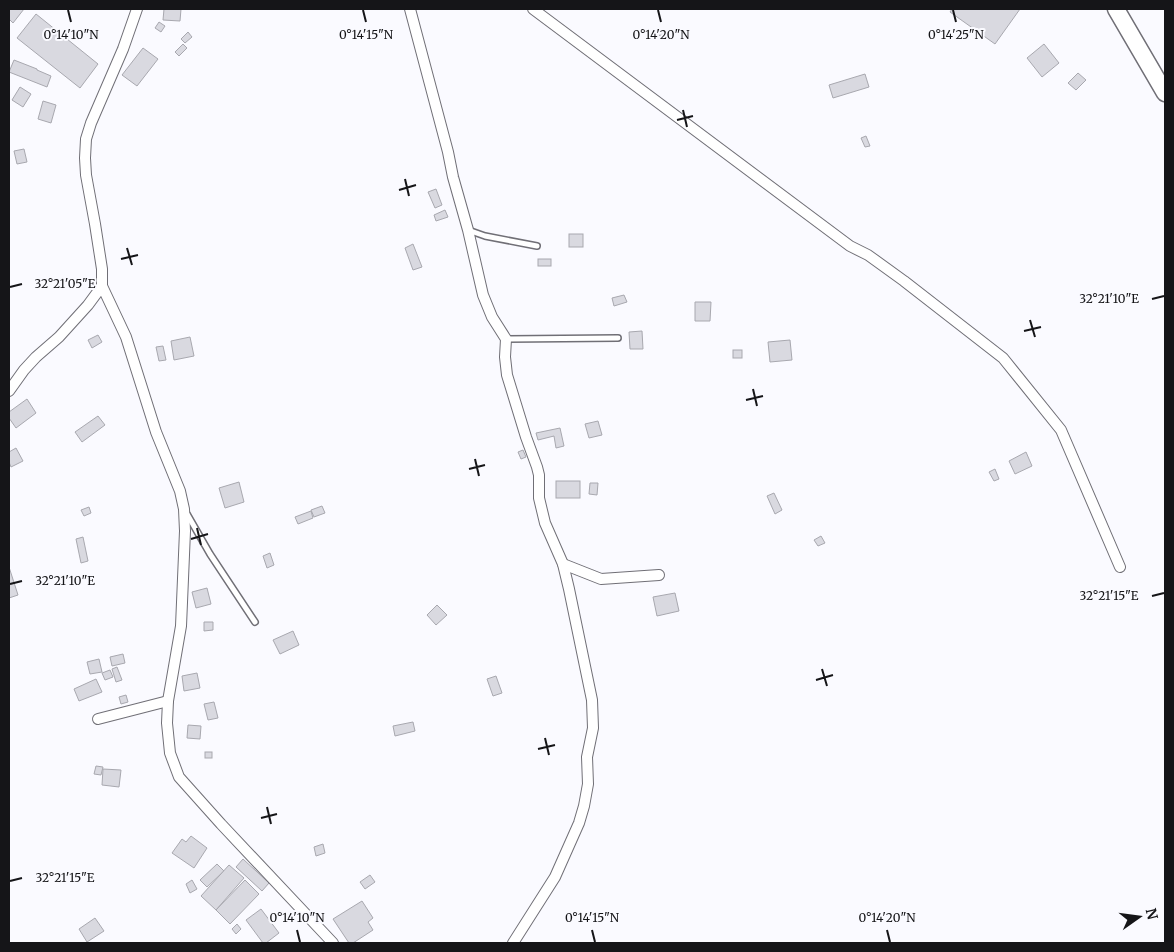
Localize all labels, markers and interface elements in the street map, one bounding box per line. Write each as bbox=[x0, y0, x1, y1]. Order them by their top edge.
text: 0°14'10"N bbox=[44, 27, 99, 42]
text: 0°14'15"N bbox=[339, 27, 394, 42]
text: 0°14'20"N bbox=[633, 27, 690, 42]
text: 0°14'25"N bbox=[928, 27, 985, 42]
text: 32°21'05"E bbox=[35, 276, 96, 291]
text: 32°21'10"E bbox=[1079, 291, 1139, 306]
text: 32°21'10"E bbox=[35, 573, 95, 588]
text: 32°21'15"E bbox=[1080, 588, 1139, 603]
text: 32°21'15"E bbox=[36, 870, 95, 885]
north arrow bbox=[1114, 892, 1164, 942]
text: N bbox=[1142, 906, 1162, 921]
text: 0°14'10"N bbox=[270, 910, 325, 925]
text: 0°14'15"N bbox=[565, 910, 620, 925]
text: 0°14'20"N bbox=[859, 910, 916, 925]

